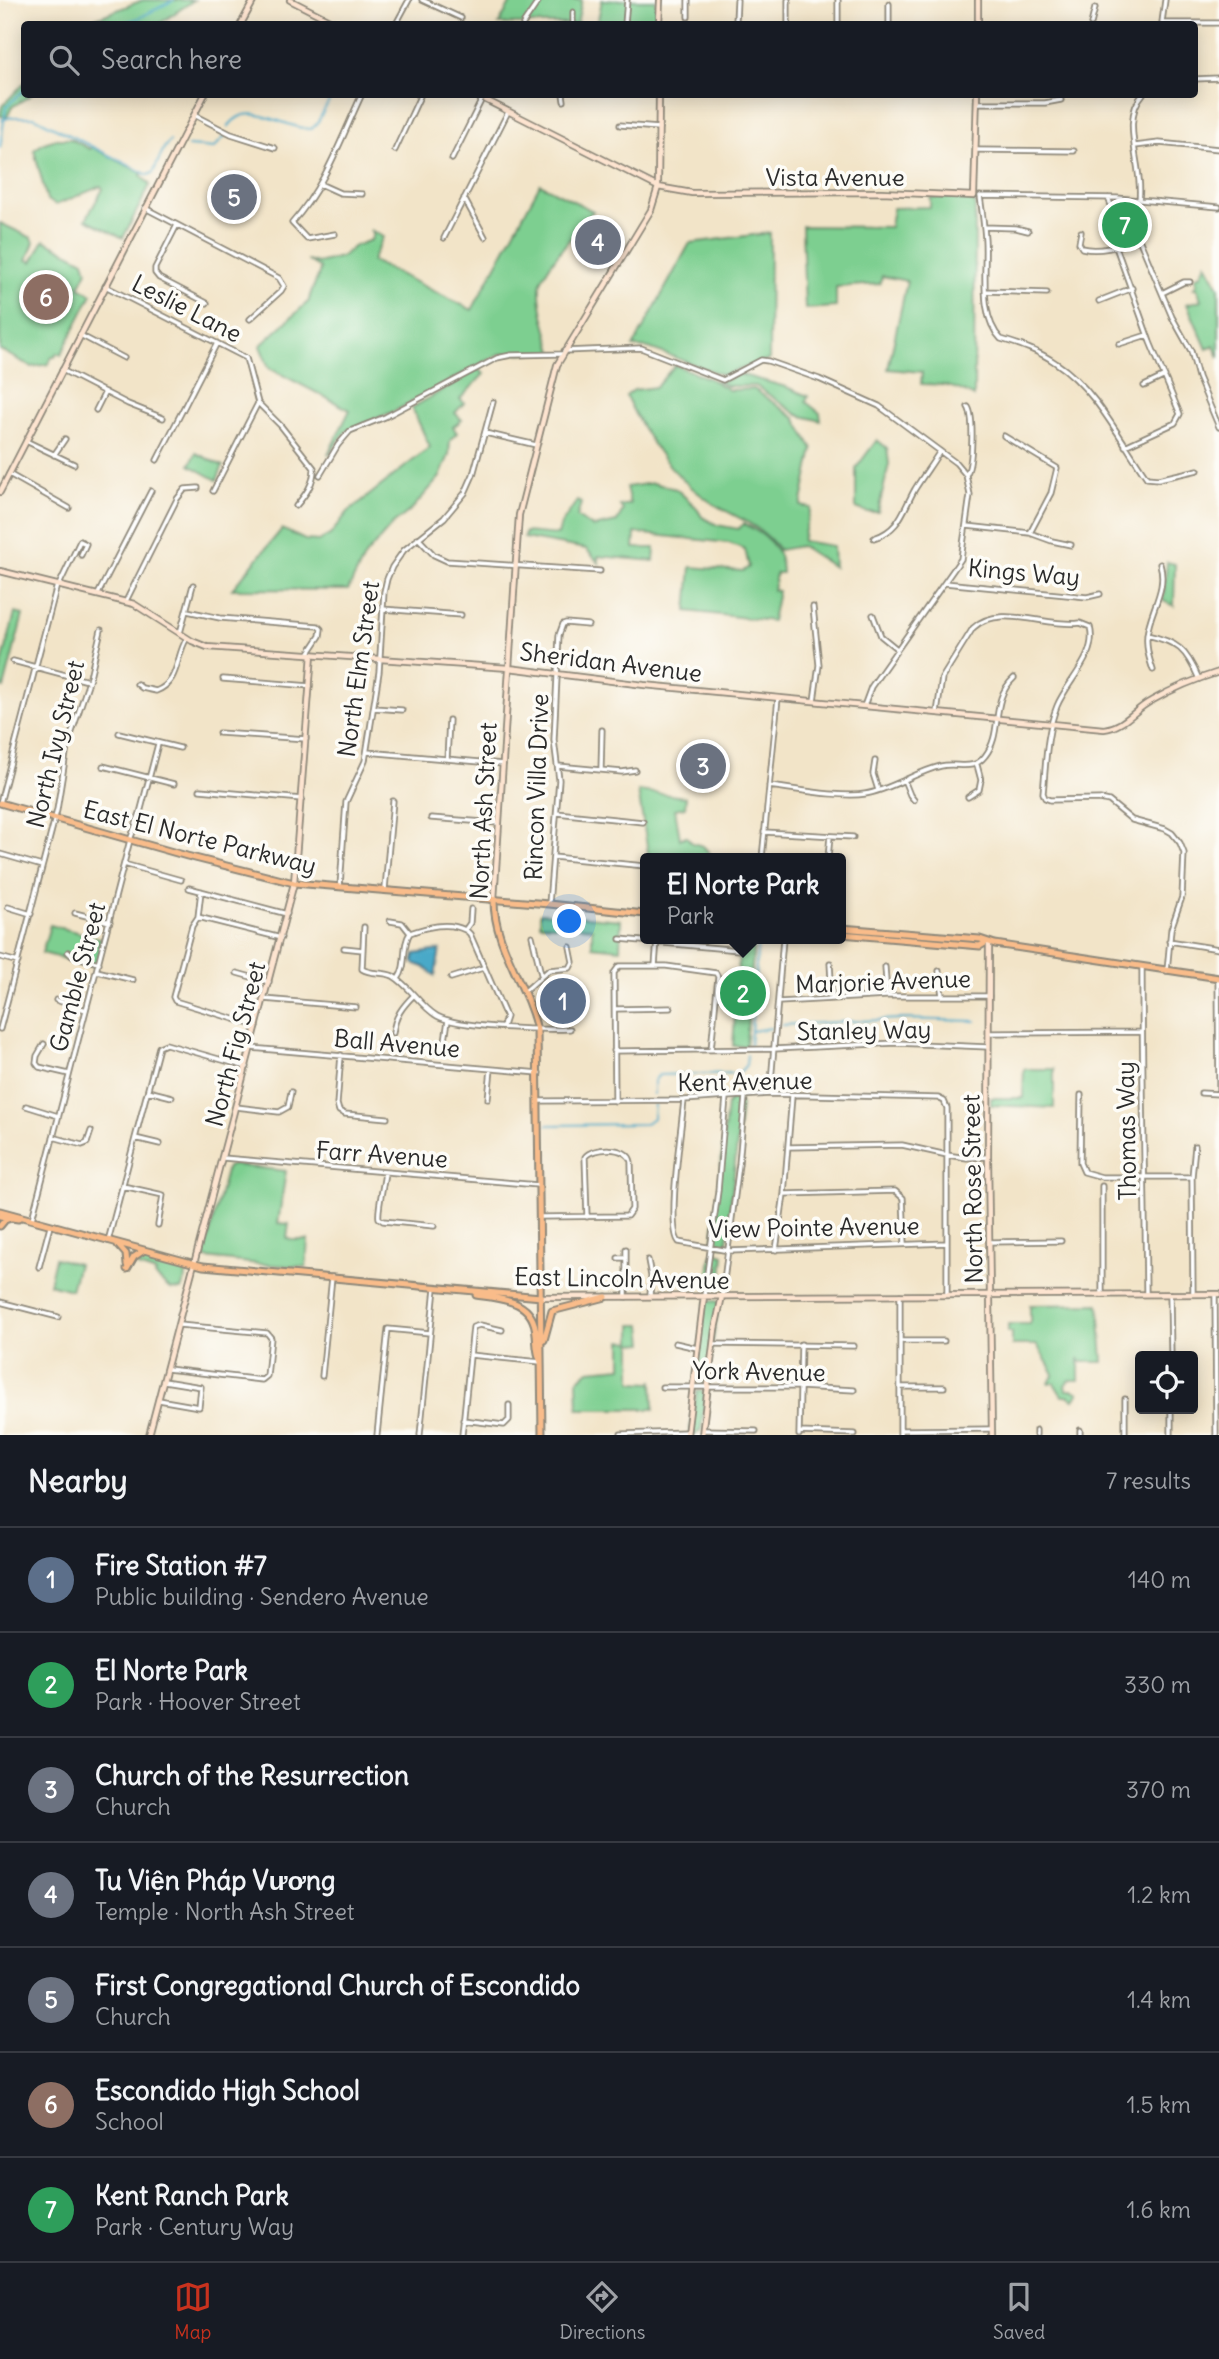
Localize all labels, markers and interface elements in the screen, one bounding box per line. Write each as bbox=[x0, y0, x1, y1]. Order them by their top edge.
search box bbox=[21, 21, 1198, 98]
icon: search bbox=[45, 41, 83, 79]
text: Search here bbox=[101, 43, 242, 76]
street label: Vista Avenue bbox=[765, 162, 905, 192]
pin: 5 bbox=[211, 171, 257, 223]
pin: 7 bbox=[1102, 199, 1148, 251]
pin: 4 bbox=[575, 216, 621, 268]
street label: Leslie Lane bbox=[127, 268, 247, 348]
pin: 6 bbox=[23, 271, 69, 323]
street label: Kings Way bbox=[967, 552, 1081, 592]
street label: North Elm Street bbox=[331, 579, 385, 759]
street label: Sheridan Avenue bbox=[518, 636, 704, 688]
street label: North Ivy Street bbox=[20, 657, 90, 831]
street label: Rincon Villa Drive bbox=[518, 693, 554, 881]
street label: North Ash Street bbox=[463, 722, 503, 900]
pin: 3 bbox=[680, 740, 726, 792]
street label: East El Norte Parkway bbox=[80, 794, 320, 880]
popup bbox=[640, 853, 846, 944]
text: El Norte Park bbox=[667, 868, 819, 901]
street label: Gamble Street bbox=[43, 899, 111, 1055]
text: Park bbox=[667, 901, 714, 930]
your location bbox=[552, 904, 586, 938]
street label: North Fig Street bbox=[199, 958, 271, 1130]
street label: Marjorie Avenue bbox=[795, 963, 971, 999]
pin: 2 bbox=[720, 967, 766, 1019]
pin: 1 bbox=[540, 975, 586, 1027]
street label: Stanley Way bbox=[796, 1014, 932, 1046]
street label: Ball Avenue bbox=[333, 1023, 461, 1063]
street label: Thomas Way bbox=[1110, 1061, 1142, 1201]
street label: Kent Avenue bbox=[677, 1065, 813, 1097]
street label: North Rose Street bbox=[955, 1094, 989, 1284]
street label: Farr Avenue bbox=[315, 1134, 449, 1174]
street label: View Pointe Avenue bbox=[708, 1210, 920, 1244]
street label: East Lincoln Avenue bbox=[514, 1261, 730, 1295]
map controls bbox=[1135, 1351, 1198, 1414]
button: locate bbox=[1135, 1351, 1198, 1414]
street label: York Avenue bbox=[692, 1355, 826, 1387]
text: Nearby bbox=[28, 1462, 128, 1500]
text: 7 results bbox=[1106, 1466, 1191, 1495]
text: Fire Station #7 bbox=[95, 1549, 267, 1582]
text: 1 bbox=[46, 1565, 56, 1594]
text: 140 m bbox=[1128, 1565, 1191, 1594]
text: Public building · Sendero Avenue bbox=[95, 1582, 429, 1611]
text: El Norte Park bbox=[95, 1654, 248, 1687]
text: 2 bbox=[45, 1670, 57, 1699]
text: 330 m bbox=[1124, 1670, 1191, 1699]
text: Park · Hoover Street bbox=[95, 1687, 301, 1716]
text: Church of the Resurrection bbox=[95, 1759, 409, 1792]
text: 3 bbox=[44, 1775, 58, 1804]
text: 370 m bbox=[1126, 1775, 1191, 1804]
text: Church bbox=[95, 1792, 171, 1821]
text: Tu Viện Pháp Vương bbox=[95, 1864, 336, 1897]
text: 4 bbox=[44, 1880, 58, 1909]
text: 1.2 km bbox=[1127, 1880, 1191, 1909]
text: Temple · North Ash Street bbox=[95, 1897, 355, 1926]
text: First Congregational Church of Escondido bbox=[95, 1969, 580, 2002]
text: 5 bbox=[44, 1985, 58, 2014]
text: 1.4 km bbox=[1127, 1985, 1191, 2014]
text: Church bbox=[95, 2002, 171, 2031]
text: Escondido High School bbox=[95, 2074, 360, 2107]
text: 6 bbox=[44, 2090, 58, 2119]
text: 1.5 km bbox=[1127, 2090, 1191, 2119]
text: School bbox=[95, 2107, 164, 2136]
text: Kent Ranch Park bbox=[95, 2179, 289, 2212]
text: 7 bbox=[45, 2195, 57, 2224]
text: 1.6 km bbox=[1126, 2195, 1191, 2224]
text: Park · Century Way bbox=[95, 2212, 294, 2241]
tab: Map bbox=[174, 2278, 212, 2344]
tab: Directions bbox=[560, 2278, 645, 2344]
tab: Saved bbox=[993, 2278, 1045, 2344]

